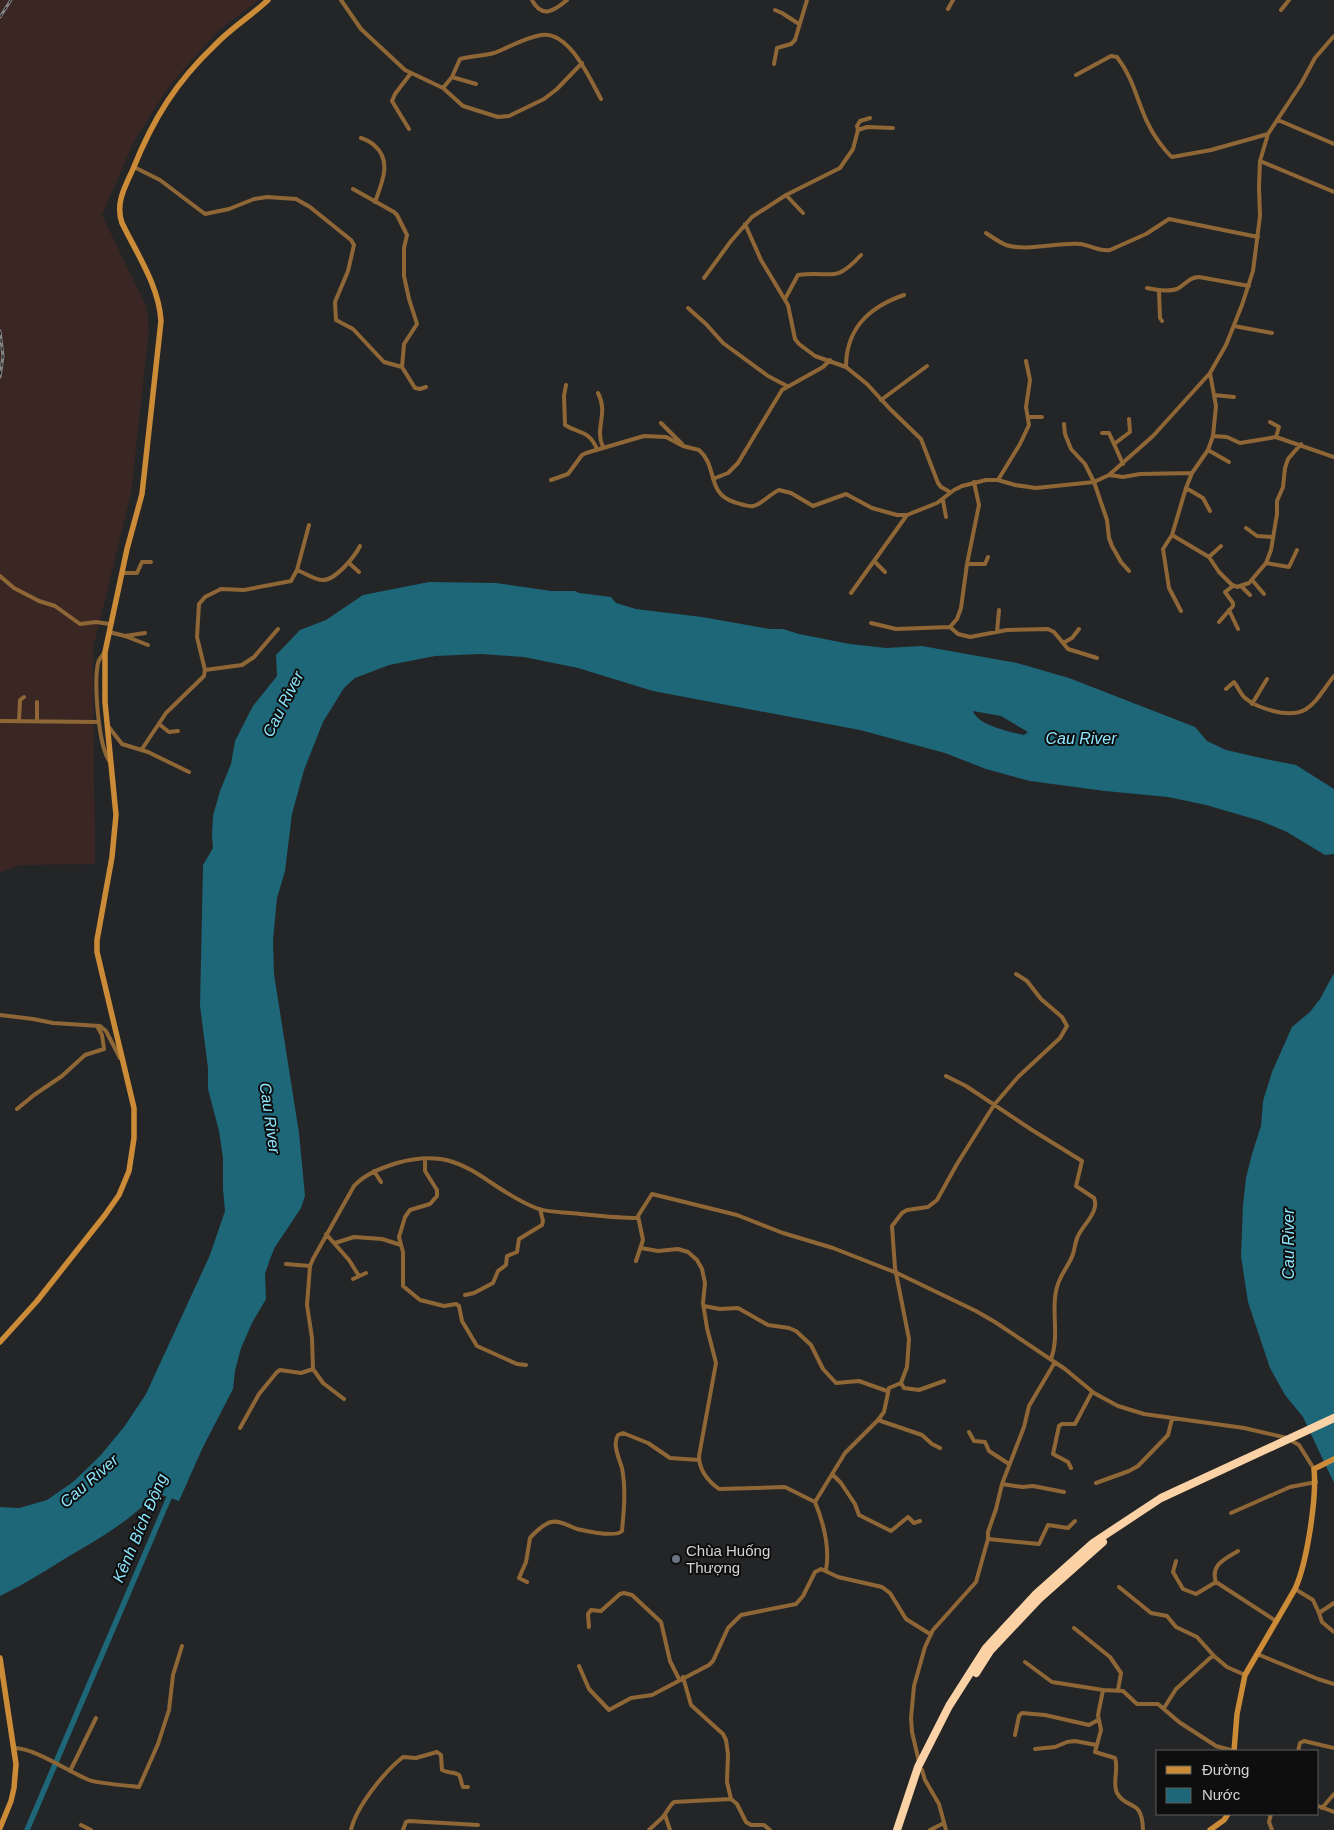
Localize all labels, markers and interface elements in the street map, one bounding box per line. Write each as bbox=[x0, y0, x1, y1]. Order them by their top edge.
water label: Cau River bbox=[259, 668, 307, 740]
water label: Cau River bbox=[1045, 730, 1117, 747]
water label: Cau River bbox=[257, 1082, 283, 1155]
water label: Cau River bbox=[1280, 1208, 1297, 1280]
water label: Cau River bbox=[57, 1451, 122, 1511]
water label: Kênh Bích Động bbox=[109, 1471, 171, 1585]
place label: Chùa Huống Thượng bbox=[686, 1542, 770, 1576]
marker: Chùa Huống Thượng bbox=[670, 1553, 682, 1565]
legend bbox=[1156, 1750, 1319, 1815]
text: Đường bbox=[1202, 1761, 1249, 1778]
text: Nước bbox=[1202, 1786, 1241, 1803]

